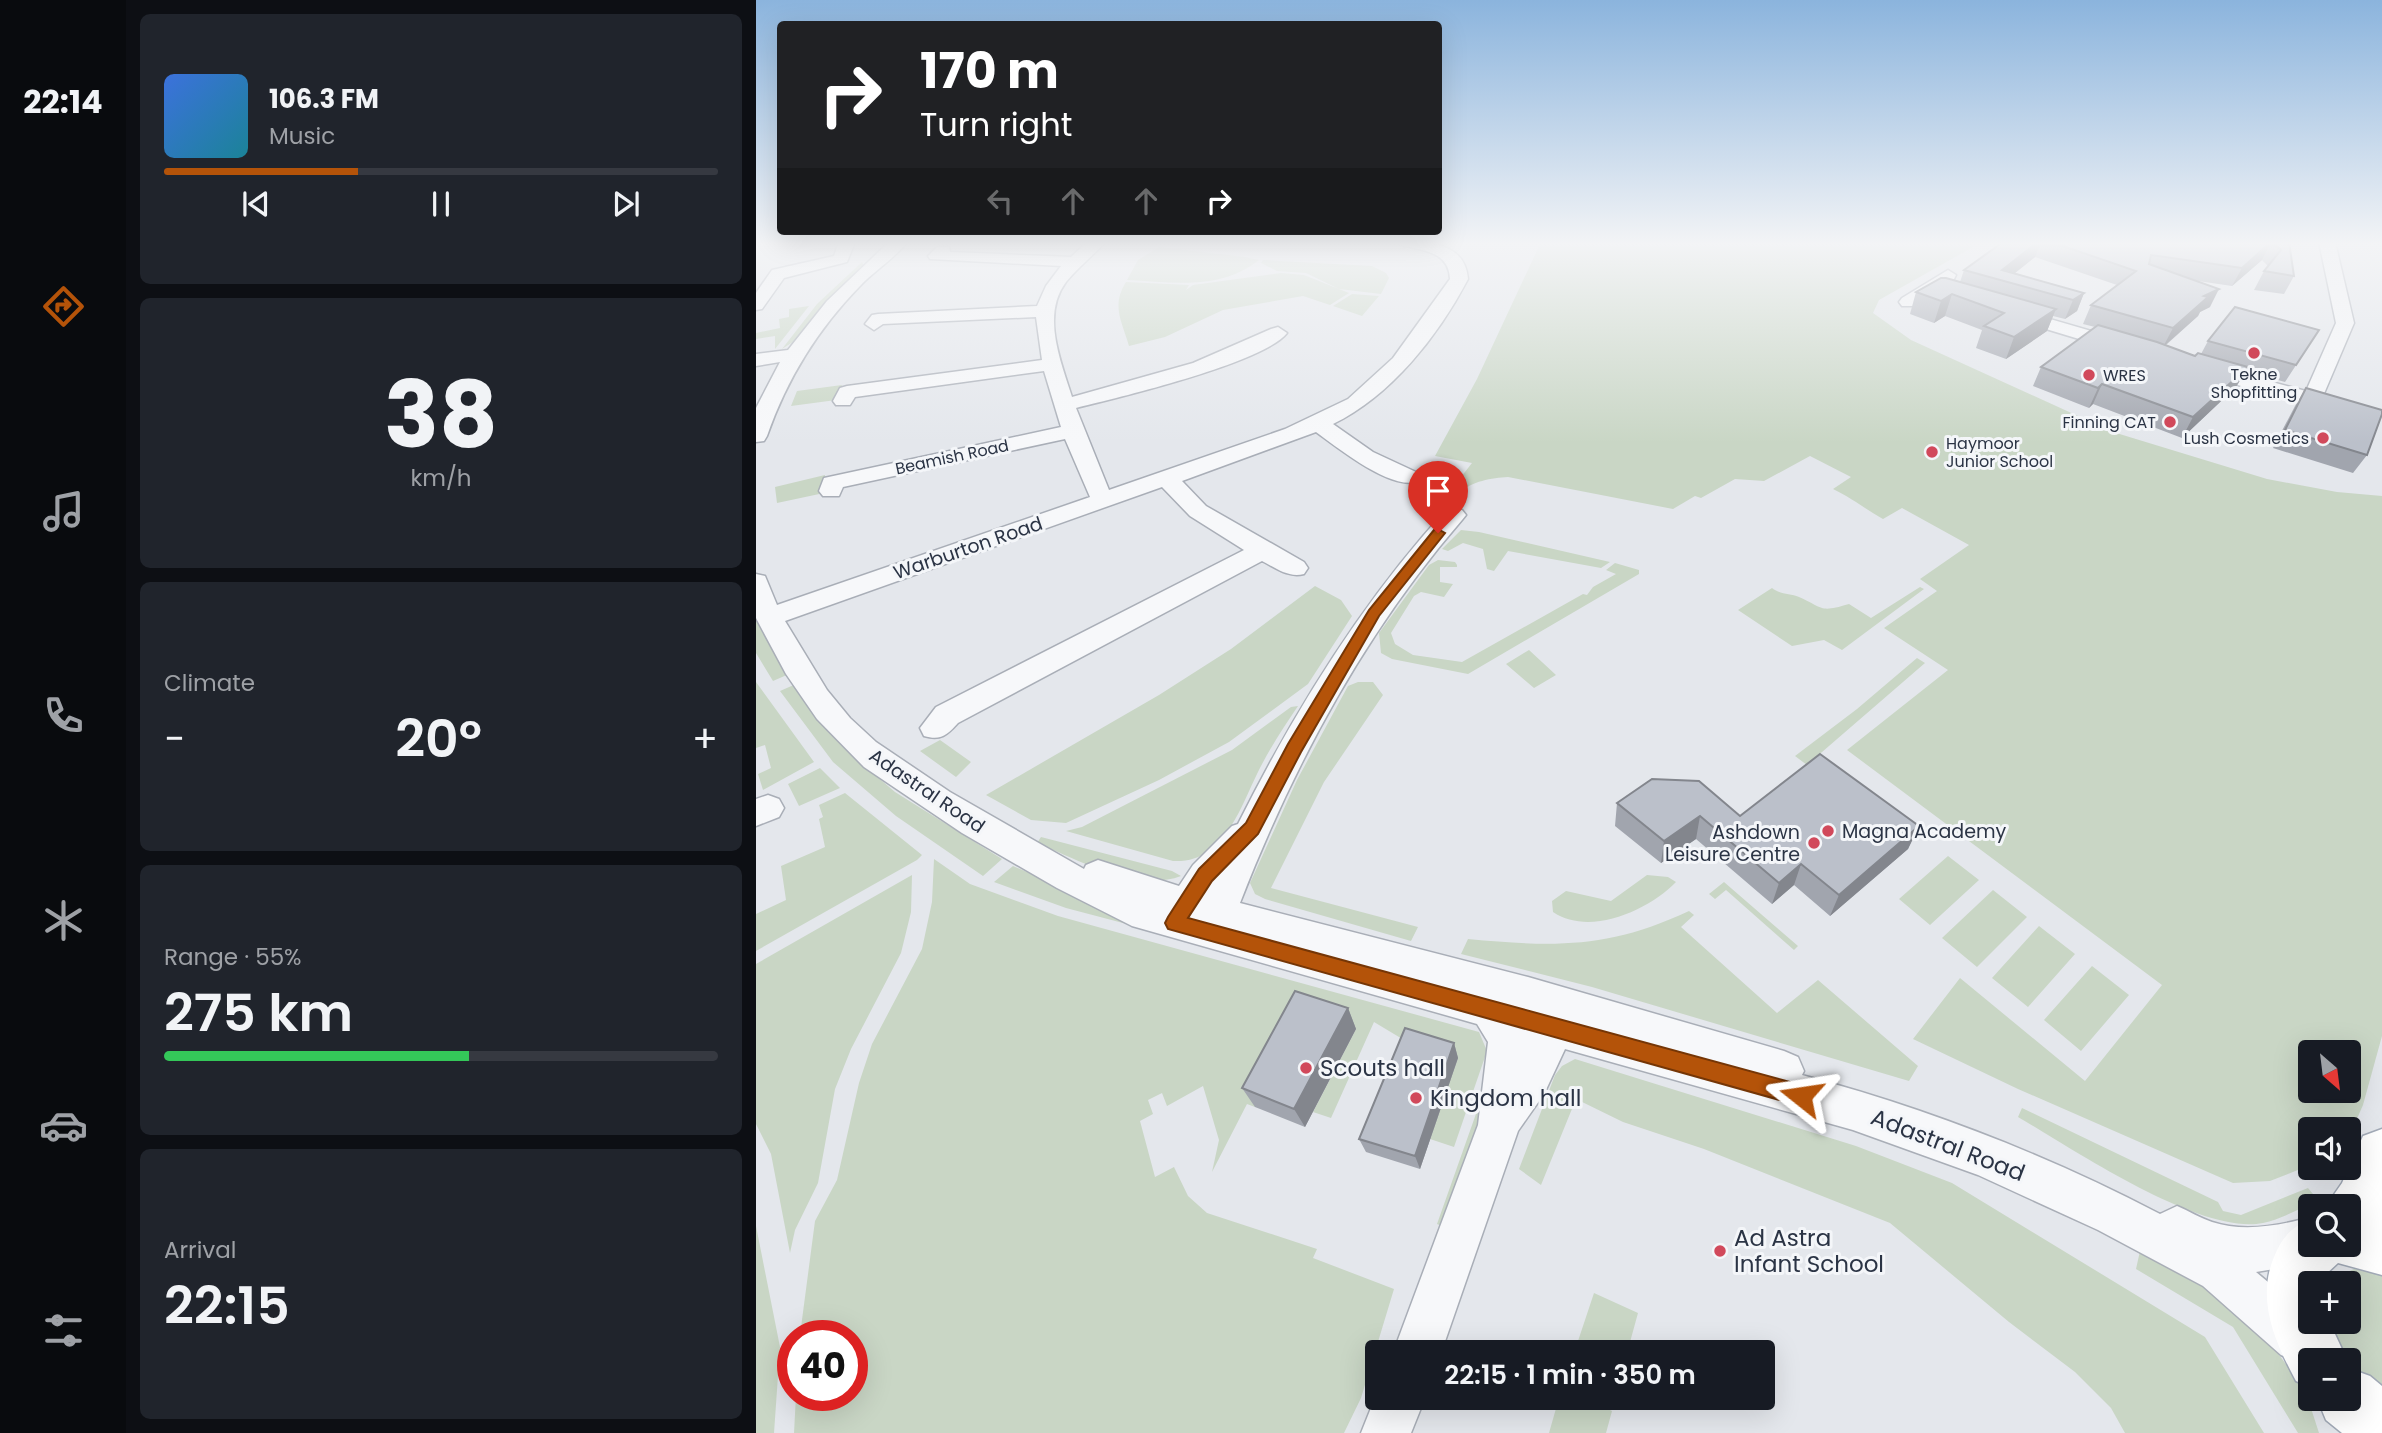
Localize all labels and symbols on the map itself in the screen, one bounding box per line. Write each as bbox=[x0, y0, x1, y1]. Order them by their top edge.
marker: Tekne Shopfitting bbox=[2246, 345, 2262, 361]
place label: Tekne Shopfitting bbox=[2211, 363, 2297, 404]
place label: WRES bbox=[2103, 364, 2146, 387]
marker: WRES bbox=[2081, 367, 2097, 383]
place label: Finning CAT bbox=[2062, 411, 2156, 434]
marker: Finning CAT bbox=[2162, 414, 2178, 430]
place label: Lush Cosmetics bbox=[2184, 427, 2309, 450]
marker: Lush Cosmetics bbox=[2315, 430, 2331, 446]
place label: Haymoor Junior School bbox=[1946, 432, 2053, 473]
street label: Beamish Road bbox=[893, 434, 1011, 480]
marker: Haymoor Junior School bbox=[1924, 444, 1940, 460]
pin bbox=[1408, 461, 1468, 533]
street label: Warburton Road bbox=[890, 510, 1046, 586]
street label: Adastral Road bbox=[864, 742, 990, 840]
place label: Magna Academy bbox=[1842, 818, 2007, 845]
place label: Ashdown Leisure Centre bbox=[1665, 819, 1800, 868]
marker: Magna Academy bbox=[1820, 823, 1836, 839]
marker: Ashdown Leisure Centre bbox=[1806, 835, 1822, 851]
north arrow bbox=[2298, 1040, 2361, 1102]
place label: Scouts hall bbox=[1320, 1052, 1445, 1084]
position arrow bbox=[1764, 1059, 1838, 1133]
marker: Scouts hall bbox=[1298, 1060, 1314, 1076]
place label: Kingdom hall bbox=[1430, 1082, 1581, 1114]
marker: Kingdom hall bbox=[1408, 1090, 1424, 1106]
street label: Adastral Road bbox=[1866, 1101, 2030, 1189]
place label: Ad Astra Infant School bbox=[1734, 1222, 1884, 1280]
marker: Ad Astra Infant School bbox=[1712, 1243, 1728, 1259]
speed limit sign: 40 bbox=[777, 1320, 868, 1411]

